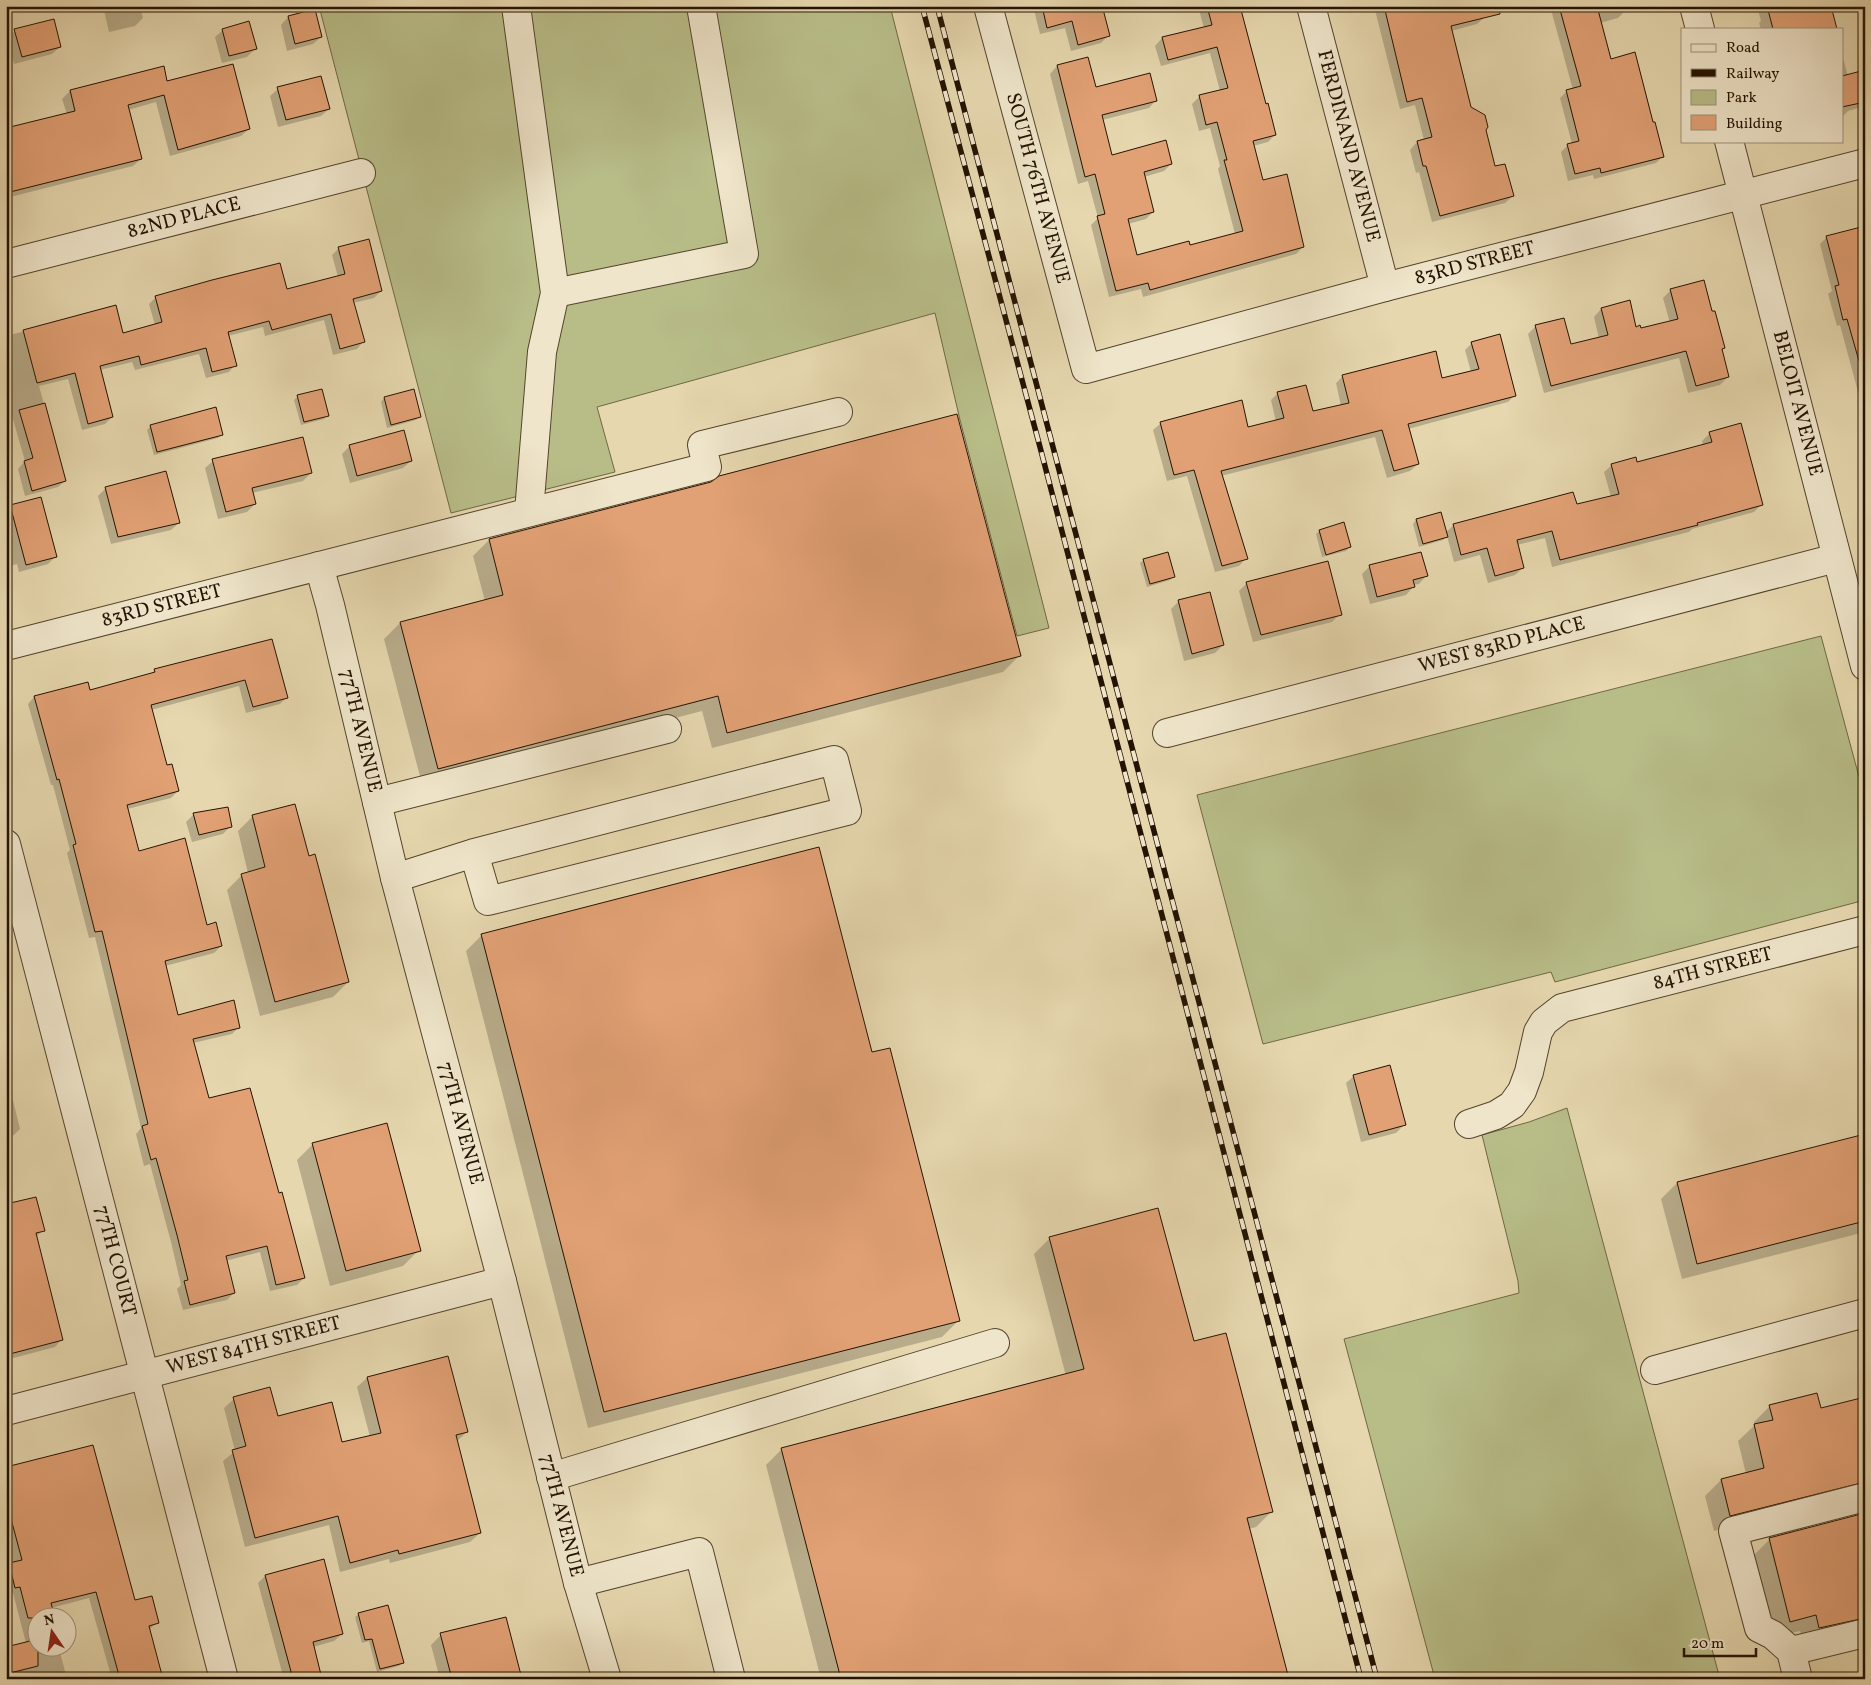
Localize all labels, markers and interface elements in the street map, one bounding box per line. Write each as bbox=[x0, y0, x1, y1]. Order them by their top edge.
legend bbox=[1681, 28, 1844, 142]
text: Road bbox=[1726, 38, 1760, 59]
street label: FERDINAND AVENUE bbox=[1309, 47, 1387, 245]
text: Railway bbox=[1726, 64, 1779, 85]
text: Park bbox=[1726, 88, 1757, 109]
street label: SOUTH 76TH AVENUE bbox=[998, 90, 1076, 287]
text: Building bbox=[1726, 114, 1783, 135]
street label: 82ND PLACE bbox=[125, 190, 244, 246]
street label: 83RD STREET bbox=[1412, 235, 1538, 293]
street label: BELOIT AVENUE bbox=[1765, 328, 1829, 479]
street label: 83RD STREET bbox=[99, 577, 225, 635]
street label: WEST 83RD PLACE bbox=[1415, 610, 1588, 681]
street label: 77TH AVENUE bbox=[332, 666, 388, 796]
street label: 84TH STREET bbox=[1650, 940, 1776, 998]
street label: 77TH AVENUE bbox=[430, 1059, 490, 1188]
street label: 77TH COURT bbox=[87, 1203, 143, 1320]
street label: WEST 84TH STREET bbox=[163, 1310, 344, 1382]
street label: 77TH AVENUE bbox=[532, 1451, 590, 1580]
north arrow bbox=[28, 1608, 78, 1658]
text: N bbox=[42, 1610, 57, 1631]
scale bar bbox=[1684, 1625, 1756, 1657]
text: 20 m bbox=[1691, 1634, 1724, 1655]

